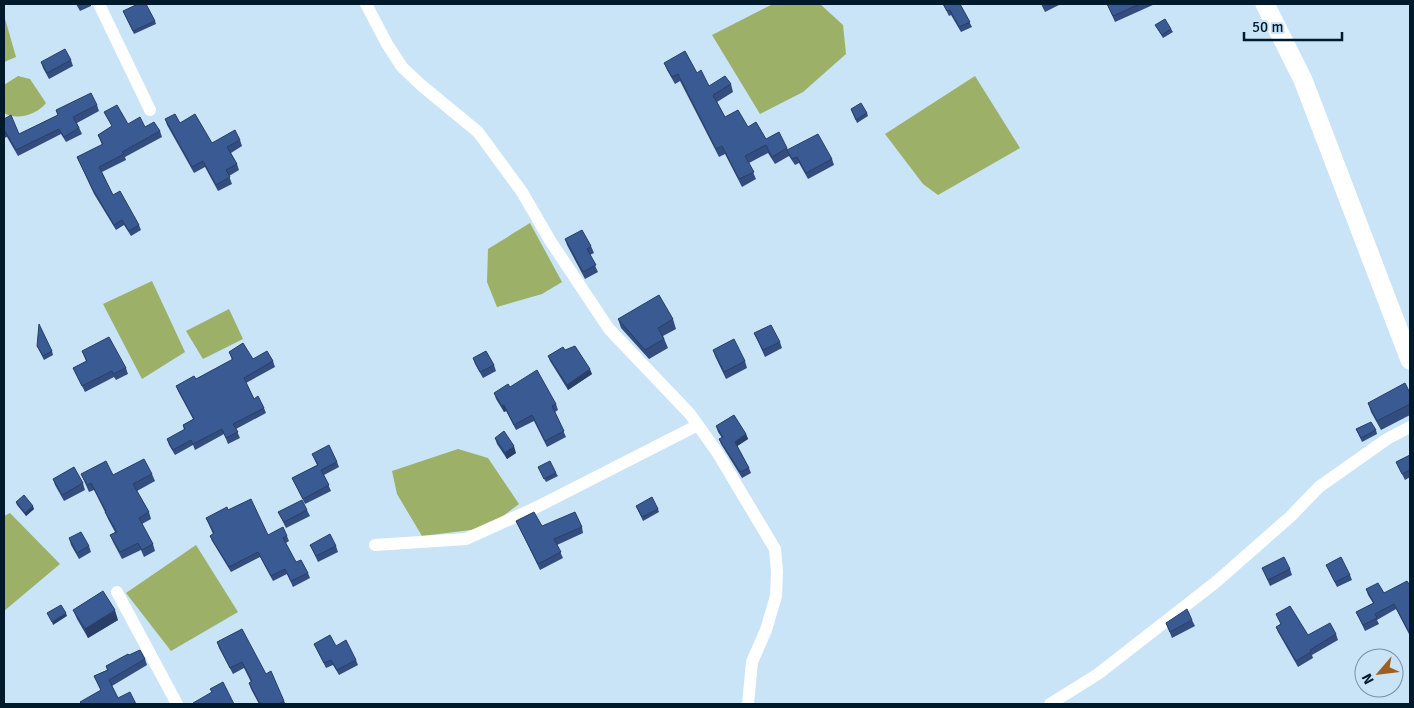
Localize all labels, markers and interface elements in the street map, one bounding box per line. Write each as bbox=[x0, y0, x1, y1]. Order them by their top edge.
scale bar bbox=[1244, 10, 1342, 42]
text: 50 m bbox=[1252, 18, 1283, 36]
north arrow bbox=[1354, 648, 1404, 698]
text: N bbox=[1358, 671, 1378, 687]

